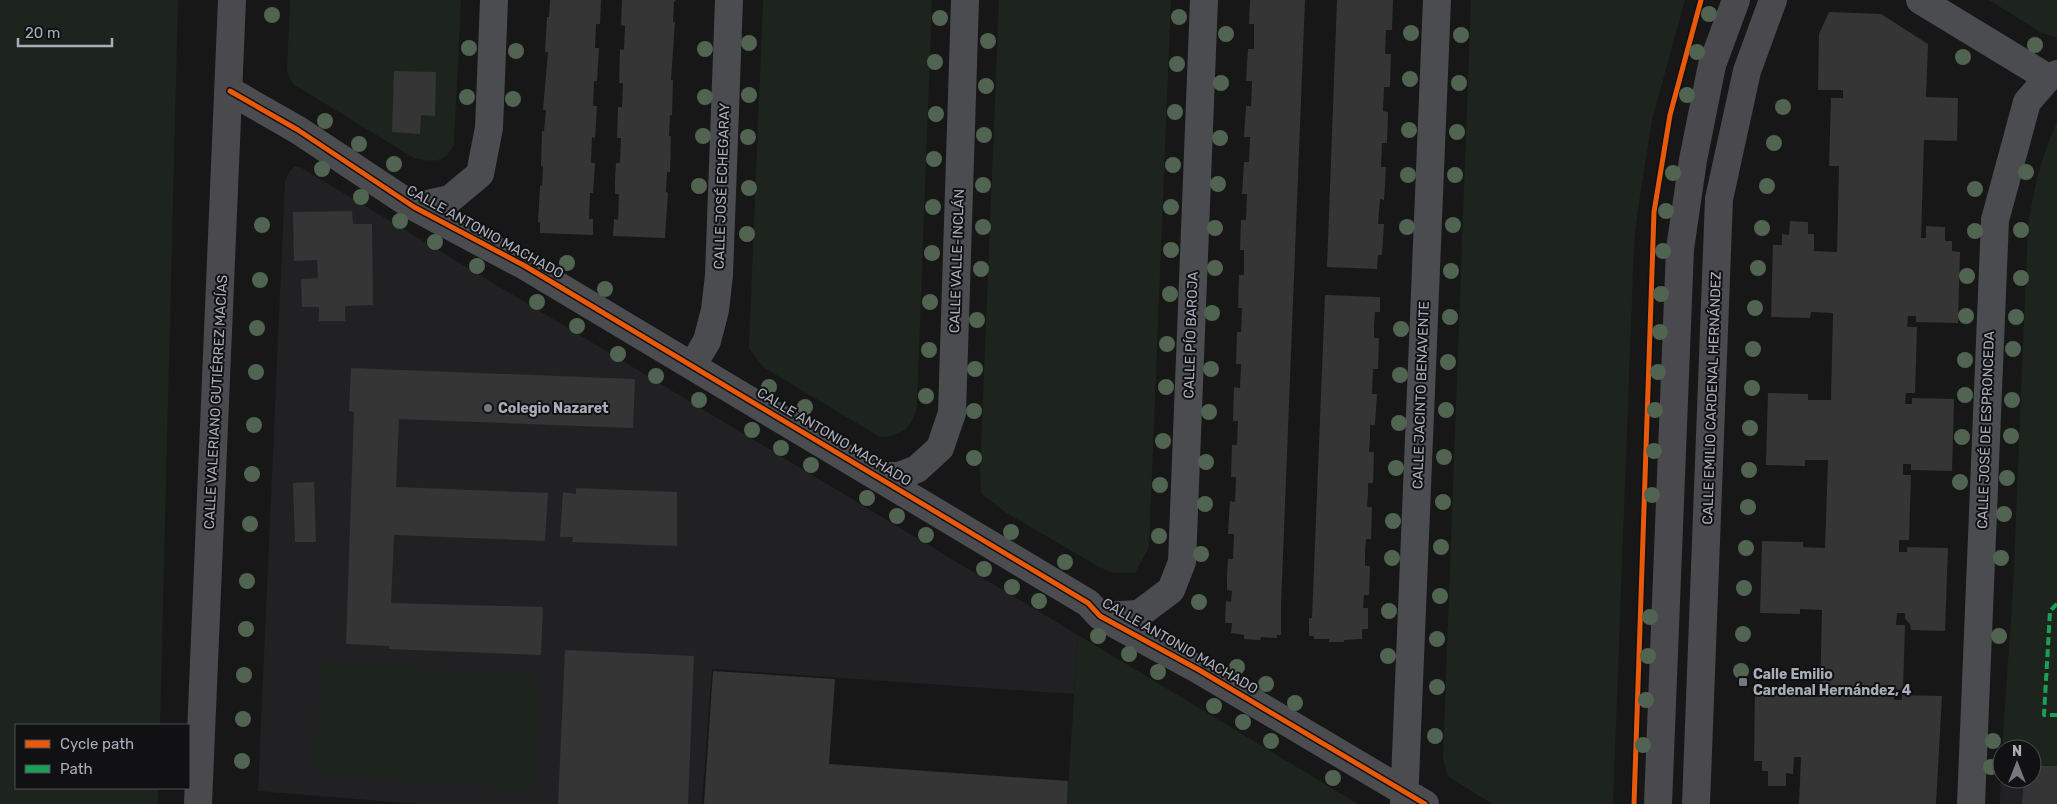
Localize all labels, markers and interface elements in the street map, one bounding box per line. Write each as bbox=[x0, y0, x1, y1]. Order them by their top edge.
scale bar bbox=[18, 15, 111, 47]
text: 20 m bbox=[25, 24, 60, 42]
street label: CALLE JOSÉ ECHEGARAY bbox=[710, 102, 733, 270]
street label: CALLE ANTONIO MACHADO bbox=[403, 182, 567, 282]
street label: CALLE VALLE-INCLÁN bbox=[945, 189, 968, 333]
street label: CALLE PÍO BAROJA bbox=[1179, 270, 1202, 399]
street label: CALLE EMILIO CARDENAL HERNÁNDEZ bbox=[1698, 271, 1725, 525]
street label: CALLE VALERIANO GUTIÉRREZ MACÍAS bbox=[200, 274, 231, 530]
street label: CALLE JACINTO BENAVENTE bbox=[1409, 301, 1433, 489]
street label: CALLE JOSÉ DE ESPRONCEDA bbox=[1973, 330, 1998, 529]
street label: CALLE ANTONIO MACHADO bbox=[754, 384, 914, 490]
place label: Colegio Nazaret bbox=[498, 400, 609, 417]
marker: Colegio Nazaret bbox=[482, 402, 494, 414]
street label: CALLE ANTONIO MACHADO bbox=[1099, 594, 1261, 698]
place label: Calle Emilio Cardenal Hernández, 4 bbox=[1753, 666, 1912, 699]
marker: Calle Emilio Cardenal Hernández, 4 bbox=[1737, 676, 1749, 688]
legend bbox=[15, 724, 190, 789]
text: Cycle path bbox=[60, 735, 134, 753]
north arrow bbox=[1992, 739, 2042, 789]
text: N bbox=[2012, 743, 2022, 760]
text: Path bbox=[60, 760, 93, 778]

